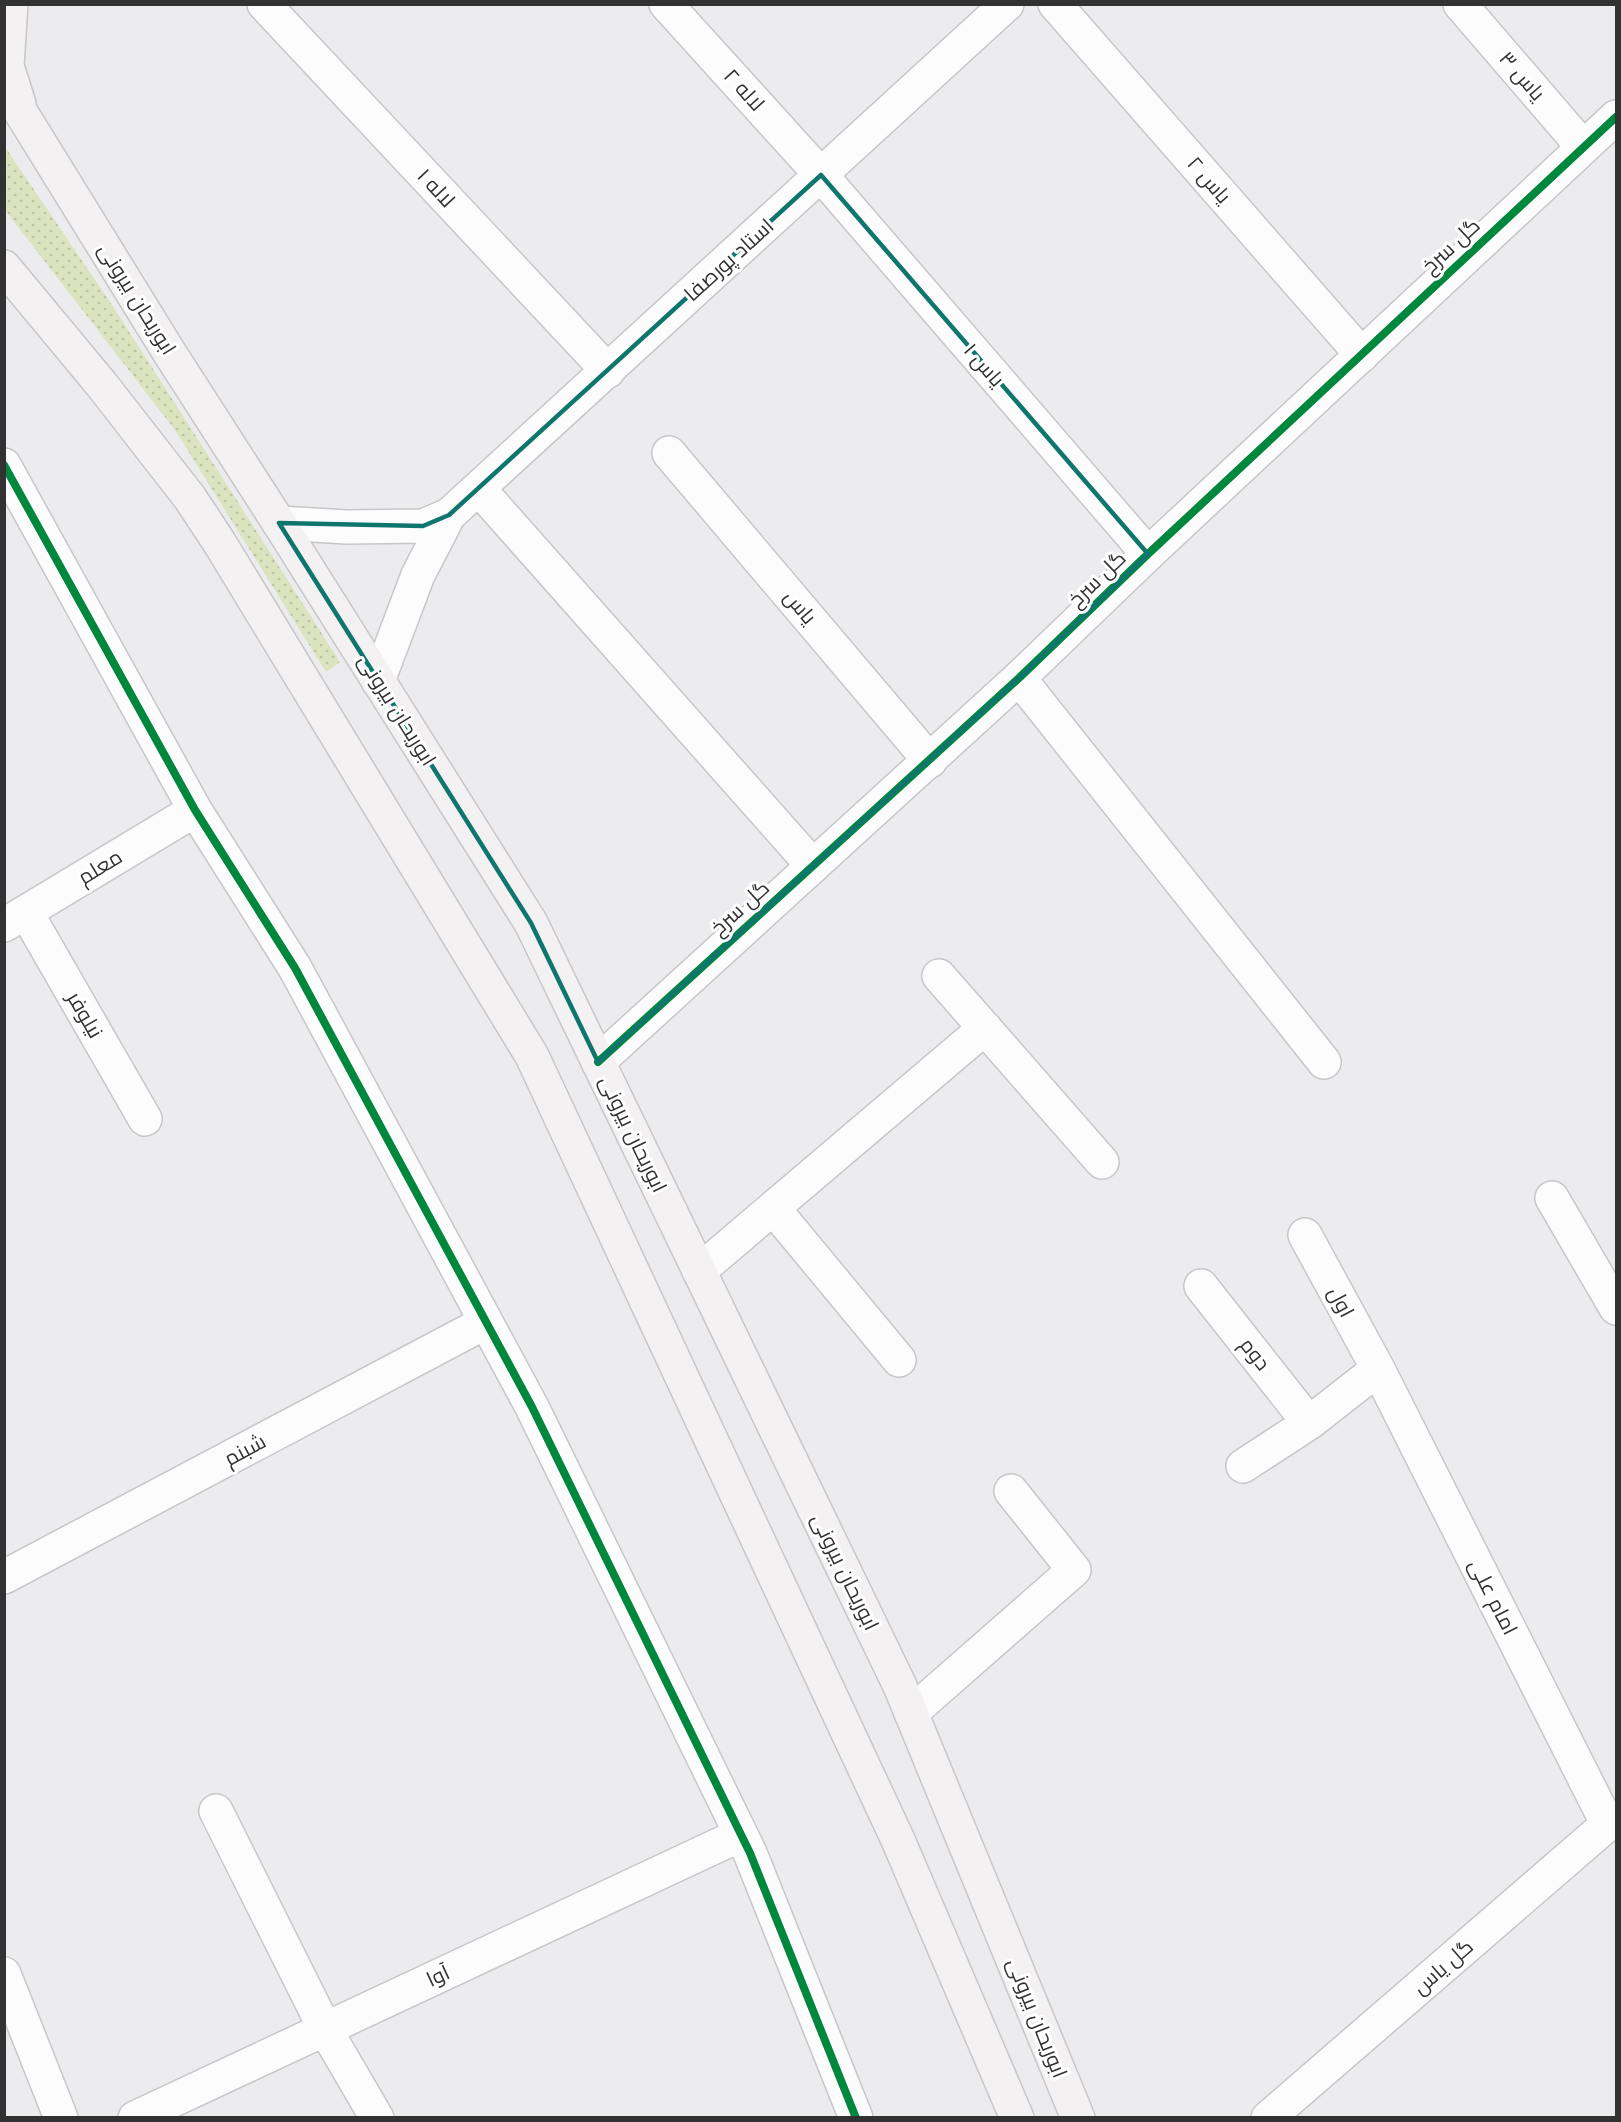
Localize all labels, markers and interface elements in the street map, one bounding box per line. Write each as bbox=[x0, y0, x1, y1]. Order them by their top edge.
street label: یاس ۳ bbox=[1493, 47, 1550, 106]
street label: لاله ۲ bbox=[720, 64, 769, 115]
street label: یاس ۲ bbox=[1181, 152, 1236, 209]
street label: لاله ۱ bbox=[413, 164, 460, 212]
street label: گل سرخ bbox=[1417, 213, 1486, 280]
street label: استاد پورصفا bbox=[680, 214, 780, 308]
street label: ابوریحان بیرونی bbox=[92, 239, 181, 360]
street label: یاس ۱ bbox=[958, 338, 1010, 393]
street label: گل سرخ bbox=[1063, 546, 1132, 613]
street label: یاس bbox=[778, 585, 821, 630]
street label: ابوریحان بیرونی bbox=[352, 650, 441, 771]
street label: معلم bbox=[74, 845, 127, 891]
street label: گل سرخ bbox=[706, 876, 775, 942]
street label: نیلوفر bbox=[62, 987, 108, 1042]
street label: ابوریحان بیرونی bbox=[593, 1072, 672, 1197]
street label: اول bbox=[1322, 1283, 1359, 1322]
street label: دوم bbox=[1233, 1333, 1275, 1376]
street label: شبنم bbox=[220, 1429, 271, 1473]
street label: ابوریحان بیرونی bbox=[805, 1510, 884, 1635]
street label: امام علی bbox=[1462, 1555, 1522, 1640]
street label: گل یاس bbox=[1408, 1934, 1479, 2000]
street label: ابوریحان بیرونی bbox=[1001, 1955, 1072, 2082]
street label: آوا bbox=[423, 1960, 454, 1992]

